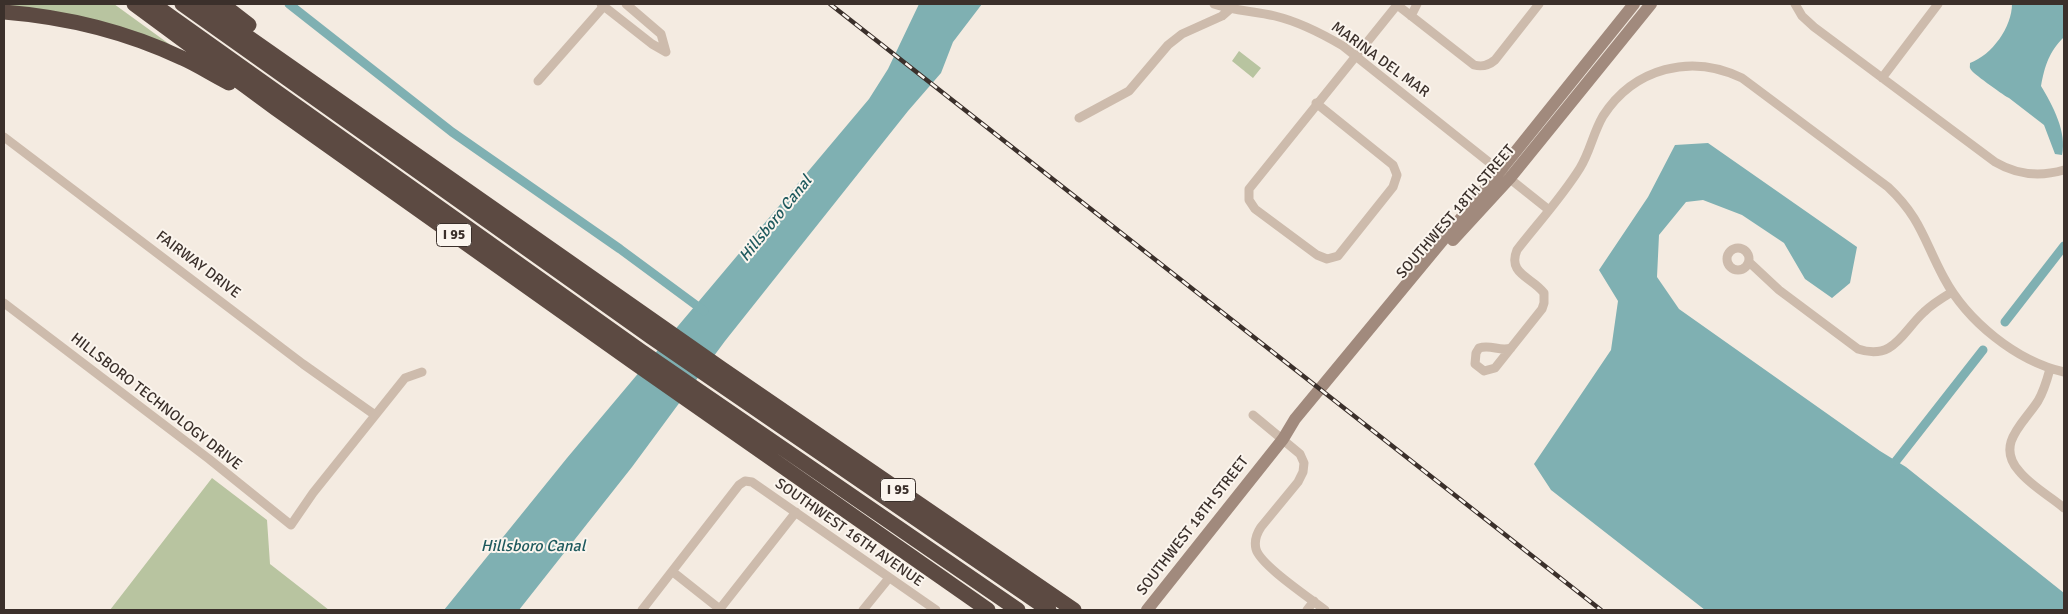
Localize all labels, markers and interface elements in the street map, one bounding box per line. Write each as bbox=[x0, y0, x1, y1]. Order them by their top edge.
street label: MARINA DEL MAR bbox=[1327, 18, 1433, 102]
street label: SOUTHWEST 18TH STREET bbox=[1393, 141, 1519, 283]
water label: Hillsboro Canal bbox=[736, 172, 816, 266]
road number: I 95 bbox=[436, 224, 472, 246]
street label: FAIRWAY DRIVE bbox=[152, 227, 244, 303]
street label: HILLSBORO TECHNOLOGY DRIVE bbox=[67, 330, 245, 474]
street label: SOUTHWEST 18TH STREET bbox=[1133, 453, 1253, 599]
street label: SOUTHWEST 16TH AVENUE bbox=[771, 475, 927, 591]
road number: I 95 bbox=[880, 478, 916, 502]
water label: Hillsboro Canal bbox=[481, 537, 585, 557]

